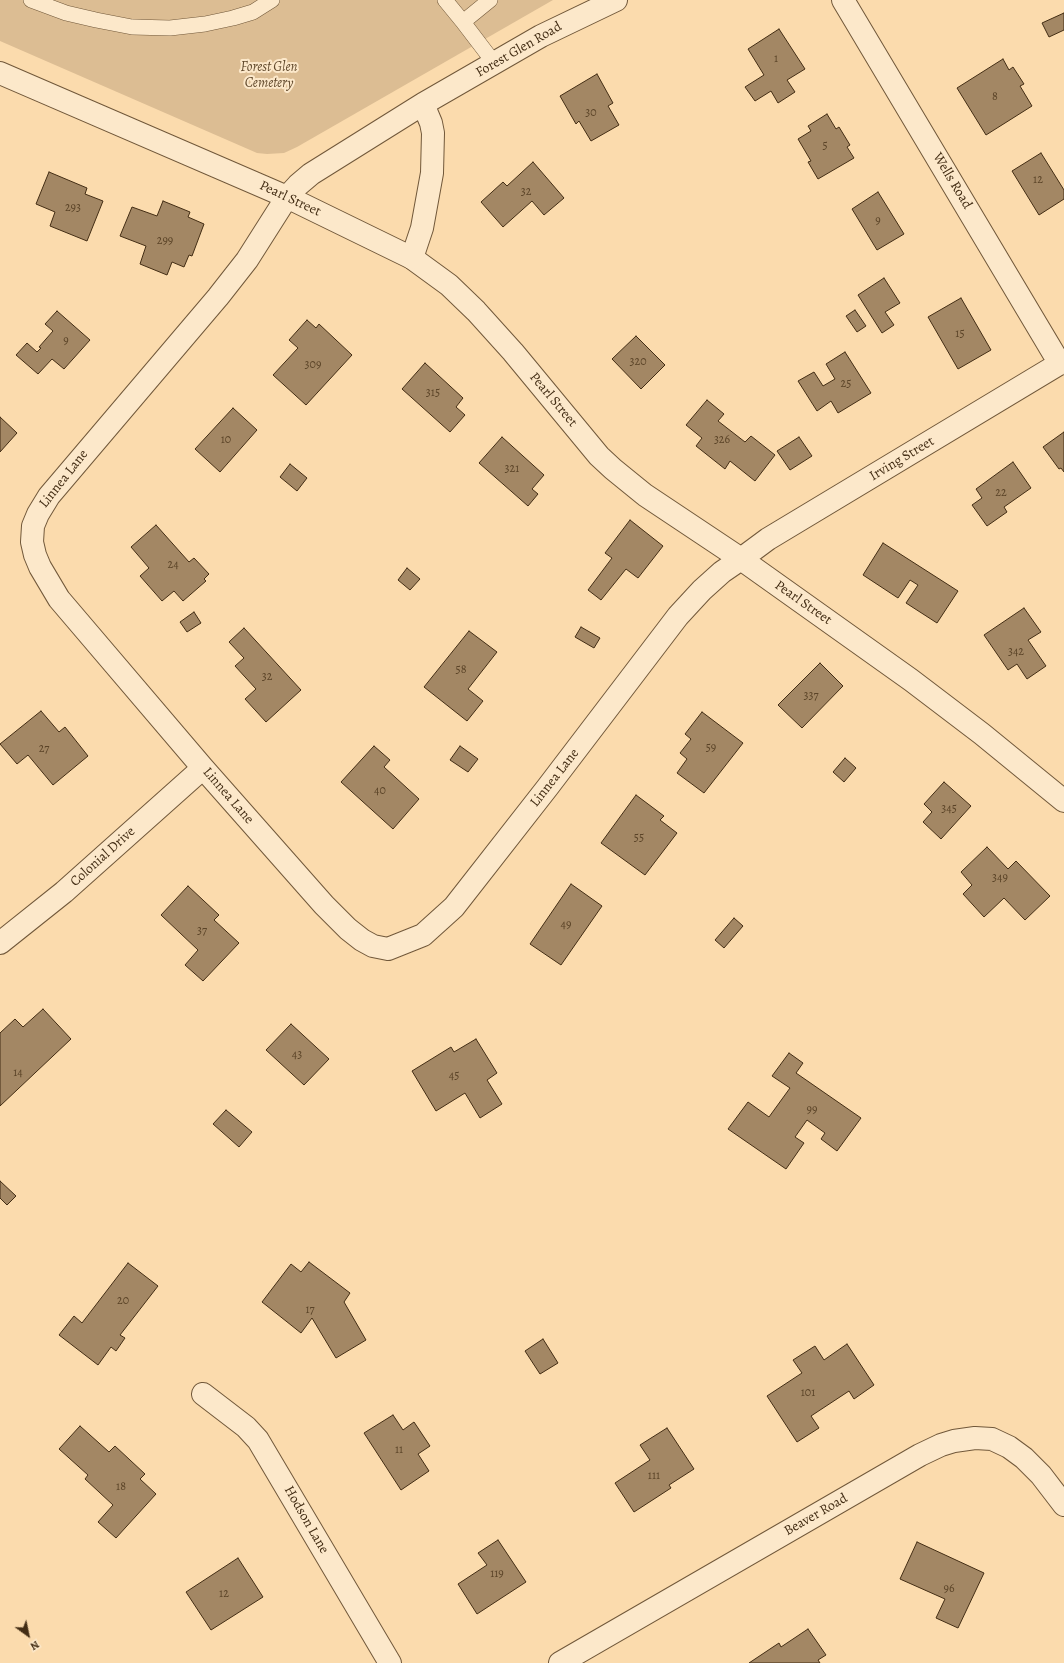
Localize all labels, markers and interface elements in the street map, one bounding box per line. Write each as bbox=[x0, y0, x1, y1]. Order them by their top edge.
street label: Forest Glen Road bbox=[473, 19, 565, 81]
house number: 1 bbox=[774, 52, 778, 66]
park label: Forest Glen Cemetery bbox=[240, 60, 298, 92]
house number: 8 bbox=[992, 90, 998, 104]
house number: 30 bbox=[585, 106, 597, 120]
house number: 5 bbox=[822, 139, 828, 153]
street label: Wells Road bbox=[929, 150, 975, 212]
house number: 12 bbox=[1033, 173, 1043, 187]
street label: Pearl Street bbox=[257, 177, 323, 221]
house number: 32 bbox=[521, 185, 531, 199]
house number: 293 bbox=[65, 201, 81, 215]
house number: 9 bbox=[875, 214, 881, 228]
house number: 299 bbox=[157, 234, 173, 248]
house number: 15 bbox=[955, 327, 965, 341]
house number: 9 bbox=[63, 334, 69, 348]
house number: 320 bbox=[629, 355, 647, 369]
house number: 309 bbox=[305, 358, 321, 372]
street label: Pearl Street bbox=[525, 369, 581, 431]
house number: 25 bbox=[841, 377, 851, 391]
house number: 315 bbox=[426, 386, 440, 400]
house number: 10 bbox=[221, 433, 231, 447]
house number: 326 bbox=[714, 433, 730, 447]
street label: Irving Street bbox=[867, 433, 937, 485]
street label: Linnea Lane bbox=[36, 446, 92, 512]
house number: 321 bbox=[505, 462, 519, 476]
house number: 22 bbox=[995, 486, 1007, 500]
house number: 24 bbox=[167, 558, 179, 572]
street label: Pearl Street bbox=[771, 577, 835, 629]
house number: 342 bbox=[1008, 645, 1024, 659]
house number: 58 bbox=[456, 663, 466, 677]
house number: 32 bbox=[262, 670, 272, 684]
house number: 337 bbox=[803, 689, 819, 703]
house number: 59 bbox=[706, 741, 716, 755]
house number: 27 bbox=[39, 742, 49, 756]
street label: Linnea Lane bbox=[527, 745, 583, 811]
street label: Linnea Lane bbox=[199, 764, 257, 828]
house number: 40 bbox=[374, 784, 386, 798]
house number: 345 bbox=[941, 802, 957, 816]
street label: Colonial Drive bbox=[67, 823, 139, 891]
house number: 55 bbox=[634, 831, 644, 845]
house number: 349 bbox=[992, 871, 1008, 885]
house number: 49 bbox=[561, 918, 571, 932]
house number: 37 bbox=[197, 924, 207, 938]
house number: 43 bbox=[292, 1048, 302, 1062]
house number: 14 bbox=[13, 1066, 23, 1080]
house number: 45 bbox=[449, 1069, 459, 1083]
house number: 99 bbox=[807, 1103, 817, 1117]
house number: 20 bbox=[117, 1294, 129, 1308]
house number: 17 bbox=[305, 1303, 315, 1317]
house number: 101 bbox=[801, 1386, 815, 1400]
house number: 11 bbox=[395, 1443, 403, 1457]
house number: 111 bbox=[648, 1469, 660, 1483]
house number: 18 bbox=[116, 1480, 126, 1494]
street label: Hodson Lane bbox=[280, 1483, 332, 1557]
street label: Beaver Road bbox=[781, 1490, 851, 1540]
house number: 119 bbox=[490, 1567, 504, 1581]
house number: 96 bbox=[943, 1582, 955, 1596]
house number: 12 bbox=[219, 1587, 229, 1601]
north arrow bbox=[8, 1615, 48, 1655]
text: N bbox=[27, 1637, 42, 1654]

